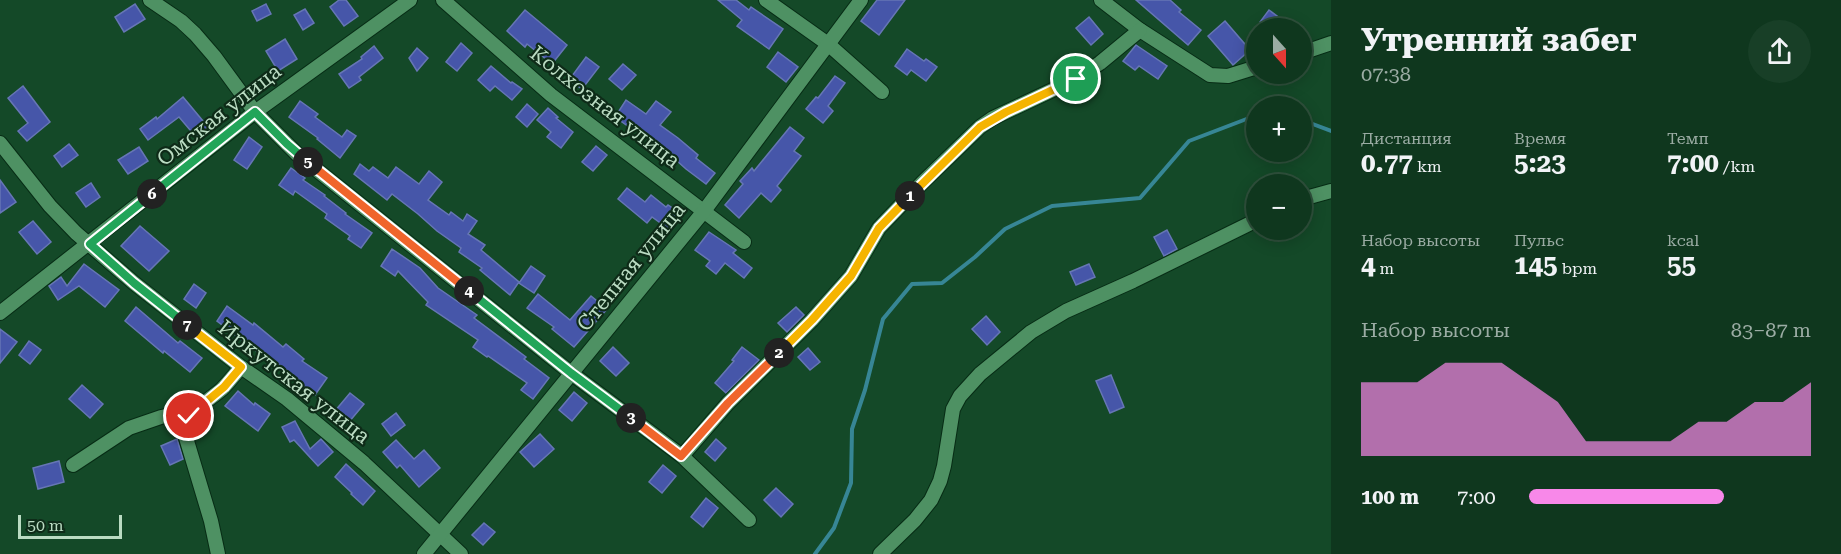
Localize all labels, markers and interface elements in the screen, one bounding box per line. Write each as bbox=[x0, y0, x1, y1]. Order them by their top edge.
north arrow bbox=[1246, 18, 1312, 84]
map controls bbox=[1246, 18, 1312, 240]
text: Утренний забег bbox=[1361, 20, 1637, 59]
button: share bbox=[1748, 20, 1811, 83]
street label: Колхозная улица bbox=[525, 41, 685, 173]
pin bbox=[1050, 53, 1101, 104]
street label: Омская улица bbox=[152, 59, 286, 171]
icon: arrive bbox=[1059, 62, 1092, 95]
text: 07:38 bbox=[1361, 62, 1411, 86]
button: + bbox=[1246, 96, 1312, 162]
text: Дистанция bbox=[1361, 129, 1452, 148]
text: Время bbox=[1514, 129, 1566, 148]
text: Темп bbox=[1667, 129, 1709, 148]
pin: 5 bbox=[293, 147, 323, 177]
text: 0.77 bbox=[1361, 148, 1413, 178]
text: 5:23 bbox=[1514, 148, 1566, 178]
text: 7:00 bbox=[1667, 148, 1719, 178]
text: 5 bbox=[304, 152, 312, 171]
text: km bbox=[1413, 157, 1442, 176]
text: /km bbox=[1719, 157, 1755, 176]
button: − bbox=[1246, 174, 1312, 240]
pin: 6 bbox=[137, 179, 167, 209]
pin: 1 bbox=[895, 181, 925, 211]
text: 6 bbox=[148, 184, 156, 203]
text: 1 bbox=[906, 186, 914, 205]
street label: Степная улица bbox=[572, 198, 690, 336]
text: Набор высоты bbox=[1361, 231, 1480, 250]
text: Пульс bbox=[1514, 231, 1564, 250]
text: kcal bbox=[1667, 231, 1699, 250]
text: 4 bbox=[1361, 250, 1376, 280]
text: 145 bbox=[1514, 250, 1558, 280]
text: 55 bbox=[1667, 250, 1696, 280]
text: m bbox=[1376, 259, 1394, 278]
text: bpm bbox=[1558, 259, 1597, 278]
pin: 4 bbox=[454, 276, 484, 306]
text: 4 bbox=[465, 281, 473, 300]
pin: 7 bbox=[172, 310, 202, 340]
text: 7 bbox=[183, 315, 191, 334]
street label: Иркутская улица bbox=[213, 315, 375, 449]
text: Набор высоты bbox=[1361, 318, 1510, 342]
text: 83–87 m bbox=[1731, 318, 1811, 342]
pin: 2 bbox=[764, 338, 794, 368]
text: 2 bbox=[775, 343, 783, 362]
pin bbox=[163, 390, 214, 441]
icon: check bbox=[172, 399, 205, 432]
pin: 3 bbox=[616, 403, 646, 433]
text: 3 bbox=[627, 408, 635, 427]
text: 100 m bbox=[1361, 485, 1419, 509]
text: 7:00 bbox=[1457, 485, 1496, 509]
scale bar bbox=[18, 512, 122, 540]
text: 50 m bbox=[27, 516, 64, 535]

